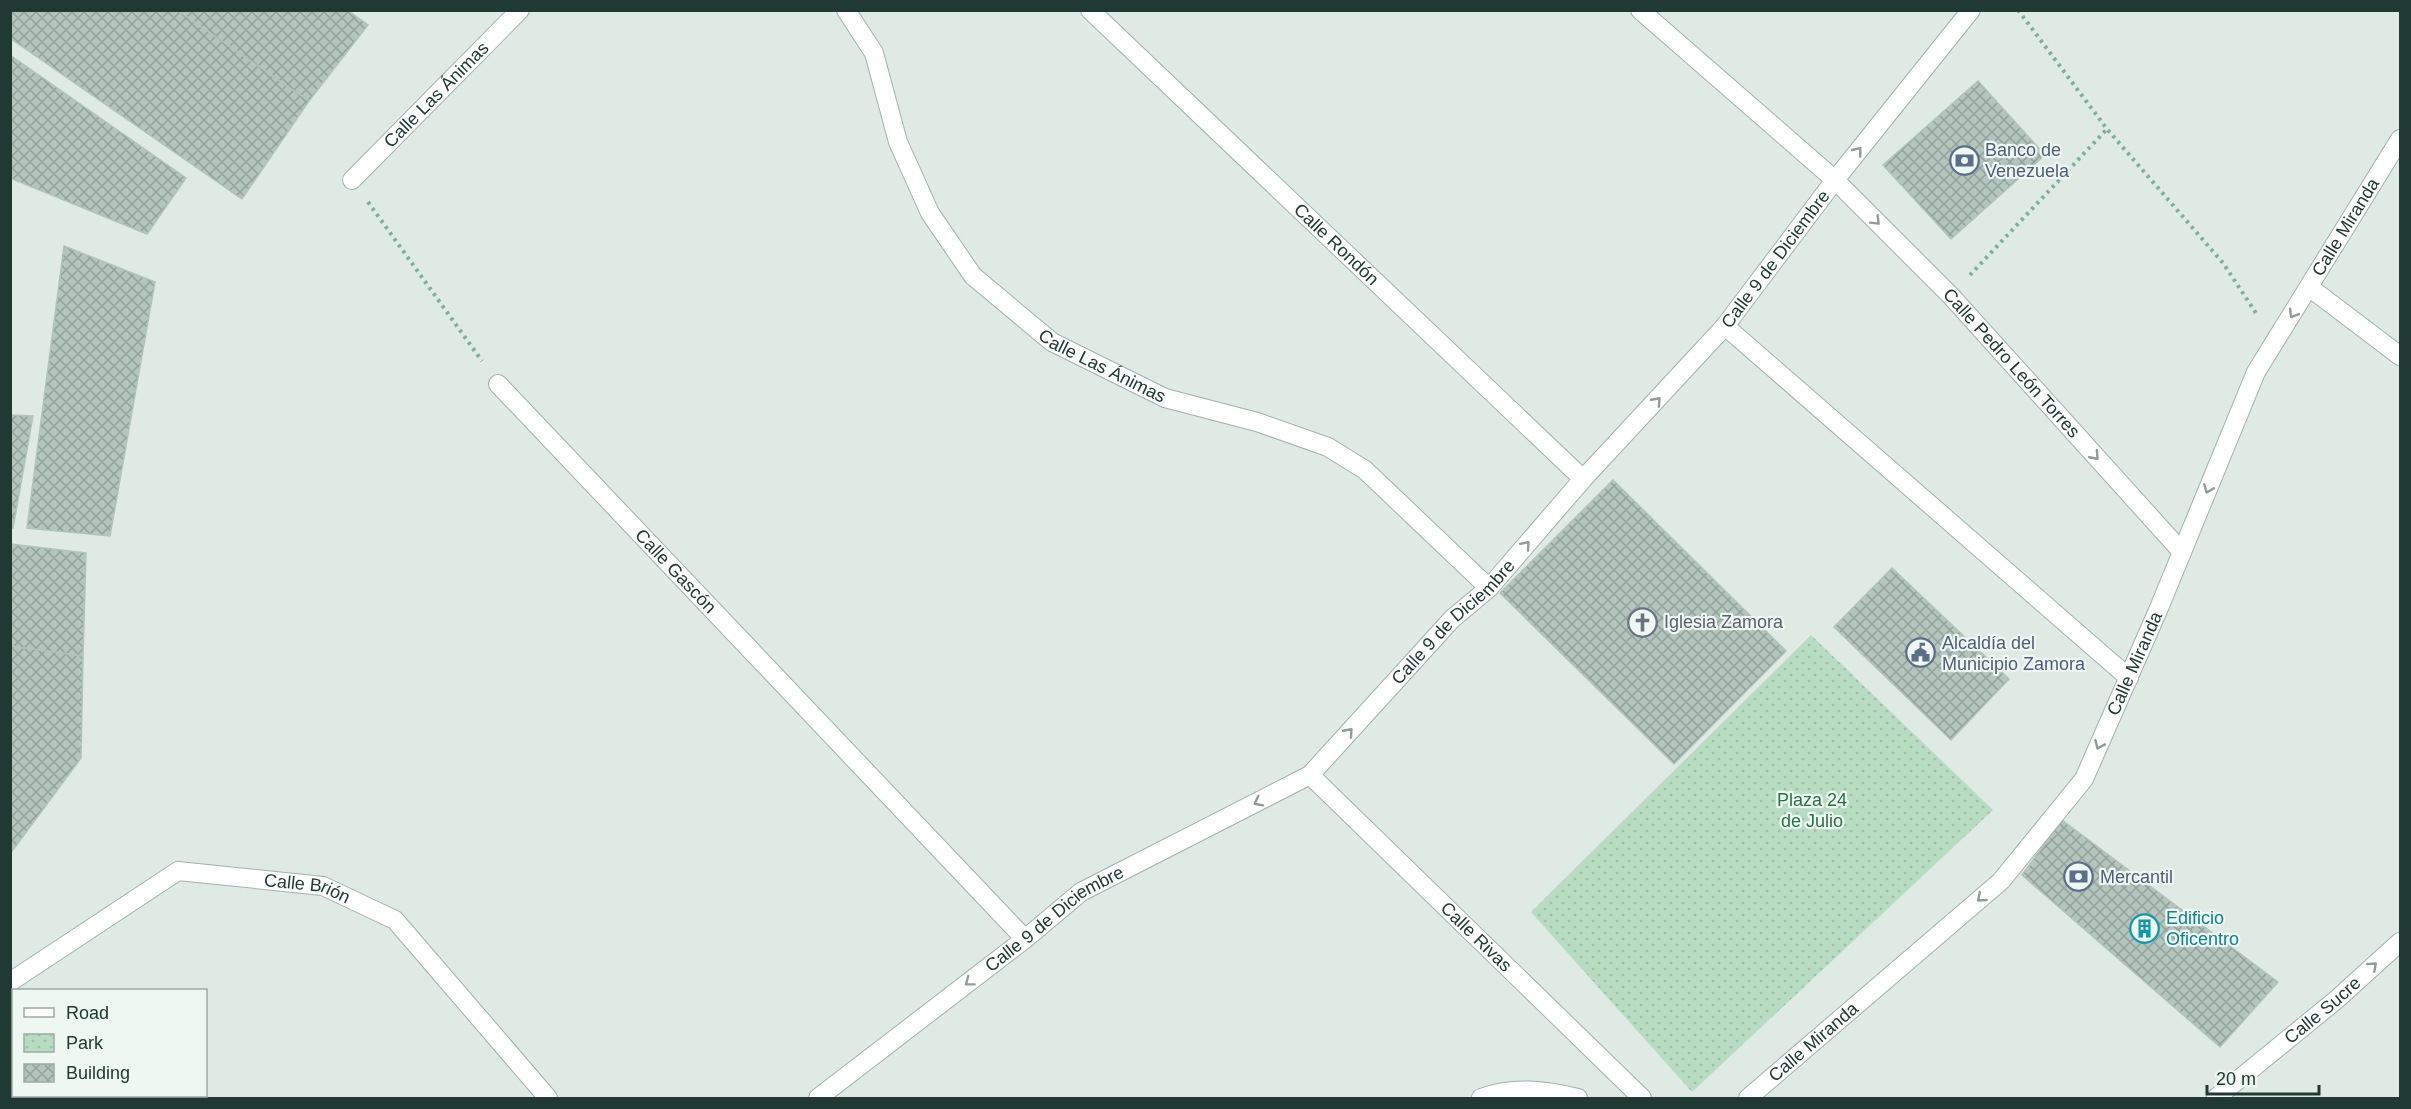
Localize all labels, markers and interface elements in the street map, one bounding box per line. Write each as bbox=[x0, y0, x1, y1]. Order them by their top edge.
street label: Calle Las Ánimas bbox=[380, 38, 493, 152]
place label: Banco de Venezuela bbox=[1985, 140, 2070, 181]
bank icon: Banco de Venezuela bbox=[1948, 144, 1980, 176]
one-way arrow bbox=[1851, 147, 1862, 158]
street label: Calle Miranda bbox=[2308, 174, 2384, 280]
street label: Calle 9 de Diciembre bbox=[1717, 186, 1834, 332]
street label: Calle Rondón bbox=[1290, 199, 1383, 289]
one-way arrow bbox=[1869, 214, 1880, 225]
street label: Calle Pedro León Torres bbox=[1939, 284, 2084, 442]
one-way arrow bbox=[2288, 308, 2300, 318]
street label: Calle Las Ánimas bbox=[1034, 325, 1169, 407]
one-way arrow bbox=[1650, 397, 1661, 408]
one-way arrow bbox=[2088, 448, 2099, 459]
one-way arrow bbox=[2203, 482, 2215, 493]
street label: Calle Gascón bbox=[631, 525, 720, 617]
one-way arrow bbox=[1519, 541, 1530, 552]
street label: Calle 9 de Diciembre bbox=[1388, 556, 1519, 688]
church icon: Iglesia Zamora bbox=[1627, 606, 1659, 638]
street label: Calle Miranda bbox=[2103, 608, 2167, 718]
place label: Iglesia Zamora bbox=[1664, 612, 1784, 632]
place label: Alcaldía del Municipio Zamora bbox=[1942, 633, 2086, 674]
public building icon: Alcaldía del Municipio Zamora bbox=[1905, 637, 1937, 669]
one-way arrow bbox=[1342, 728, 1353, 739]
one-way arrow bbox=[2094, 739, 2106, 750]
park label: Plaza 24 de Julio bbox=[1777, 790, 1847, 831]
one-way arrow bbox=[1253, 795, 1264, 806]
bank icon: Mercantil bbox=[2063, 861, 2095, 893]
street label: Calle 9 de Diciembre bbox=[981, 862, 1127, 976]
place label: Mercantil bbox=[2100, 867, 2173, 887]
street label: Calle Brión bbox=[263, 870, 353, 907]
one-way arrow bbox=[1977, 891, 1987, 902]
street label: Calle Rivas bbox=[1437, 898, 1516, 976]
place label: Edificio Oficentro bbox=[2166, 908, 2239, 949]
building icon: Edificio Oficentro bbox=[2129, 912, 2161, 944]
one-way arrow bbox=[2366, 962, 2377, 973]
street label: Calle Sucre bbox=[2281, 973, 2365, 1048]
one-way arrow bbox=[965, 975, 976, 986]
legend bbox=[12, 989, 207, 1097]
street label: Calle Miranda bbox=[1765, 998, 1863, 1086]
text: Road bbox=[66, 1003, 109, 1023]
text: Park bbox=[66, 1033, 104, 1053]
scale bar bbox=[2207, 1058, 2320, 1096]
text: Building bbox=[66, 1063, 130, 1083]
text: 20 m bbox=[2216, 1069, 2256, 1089]

